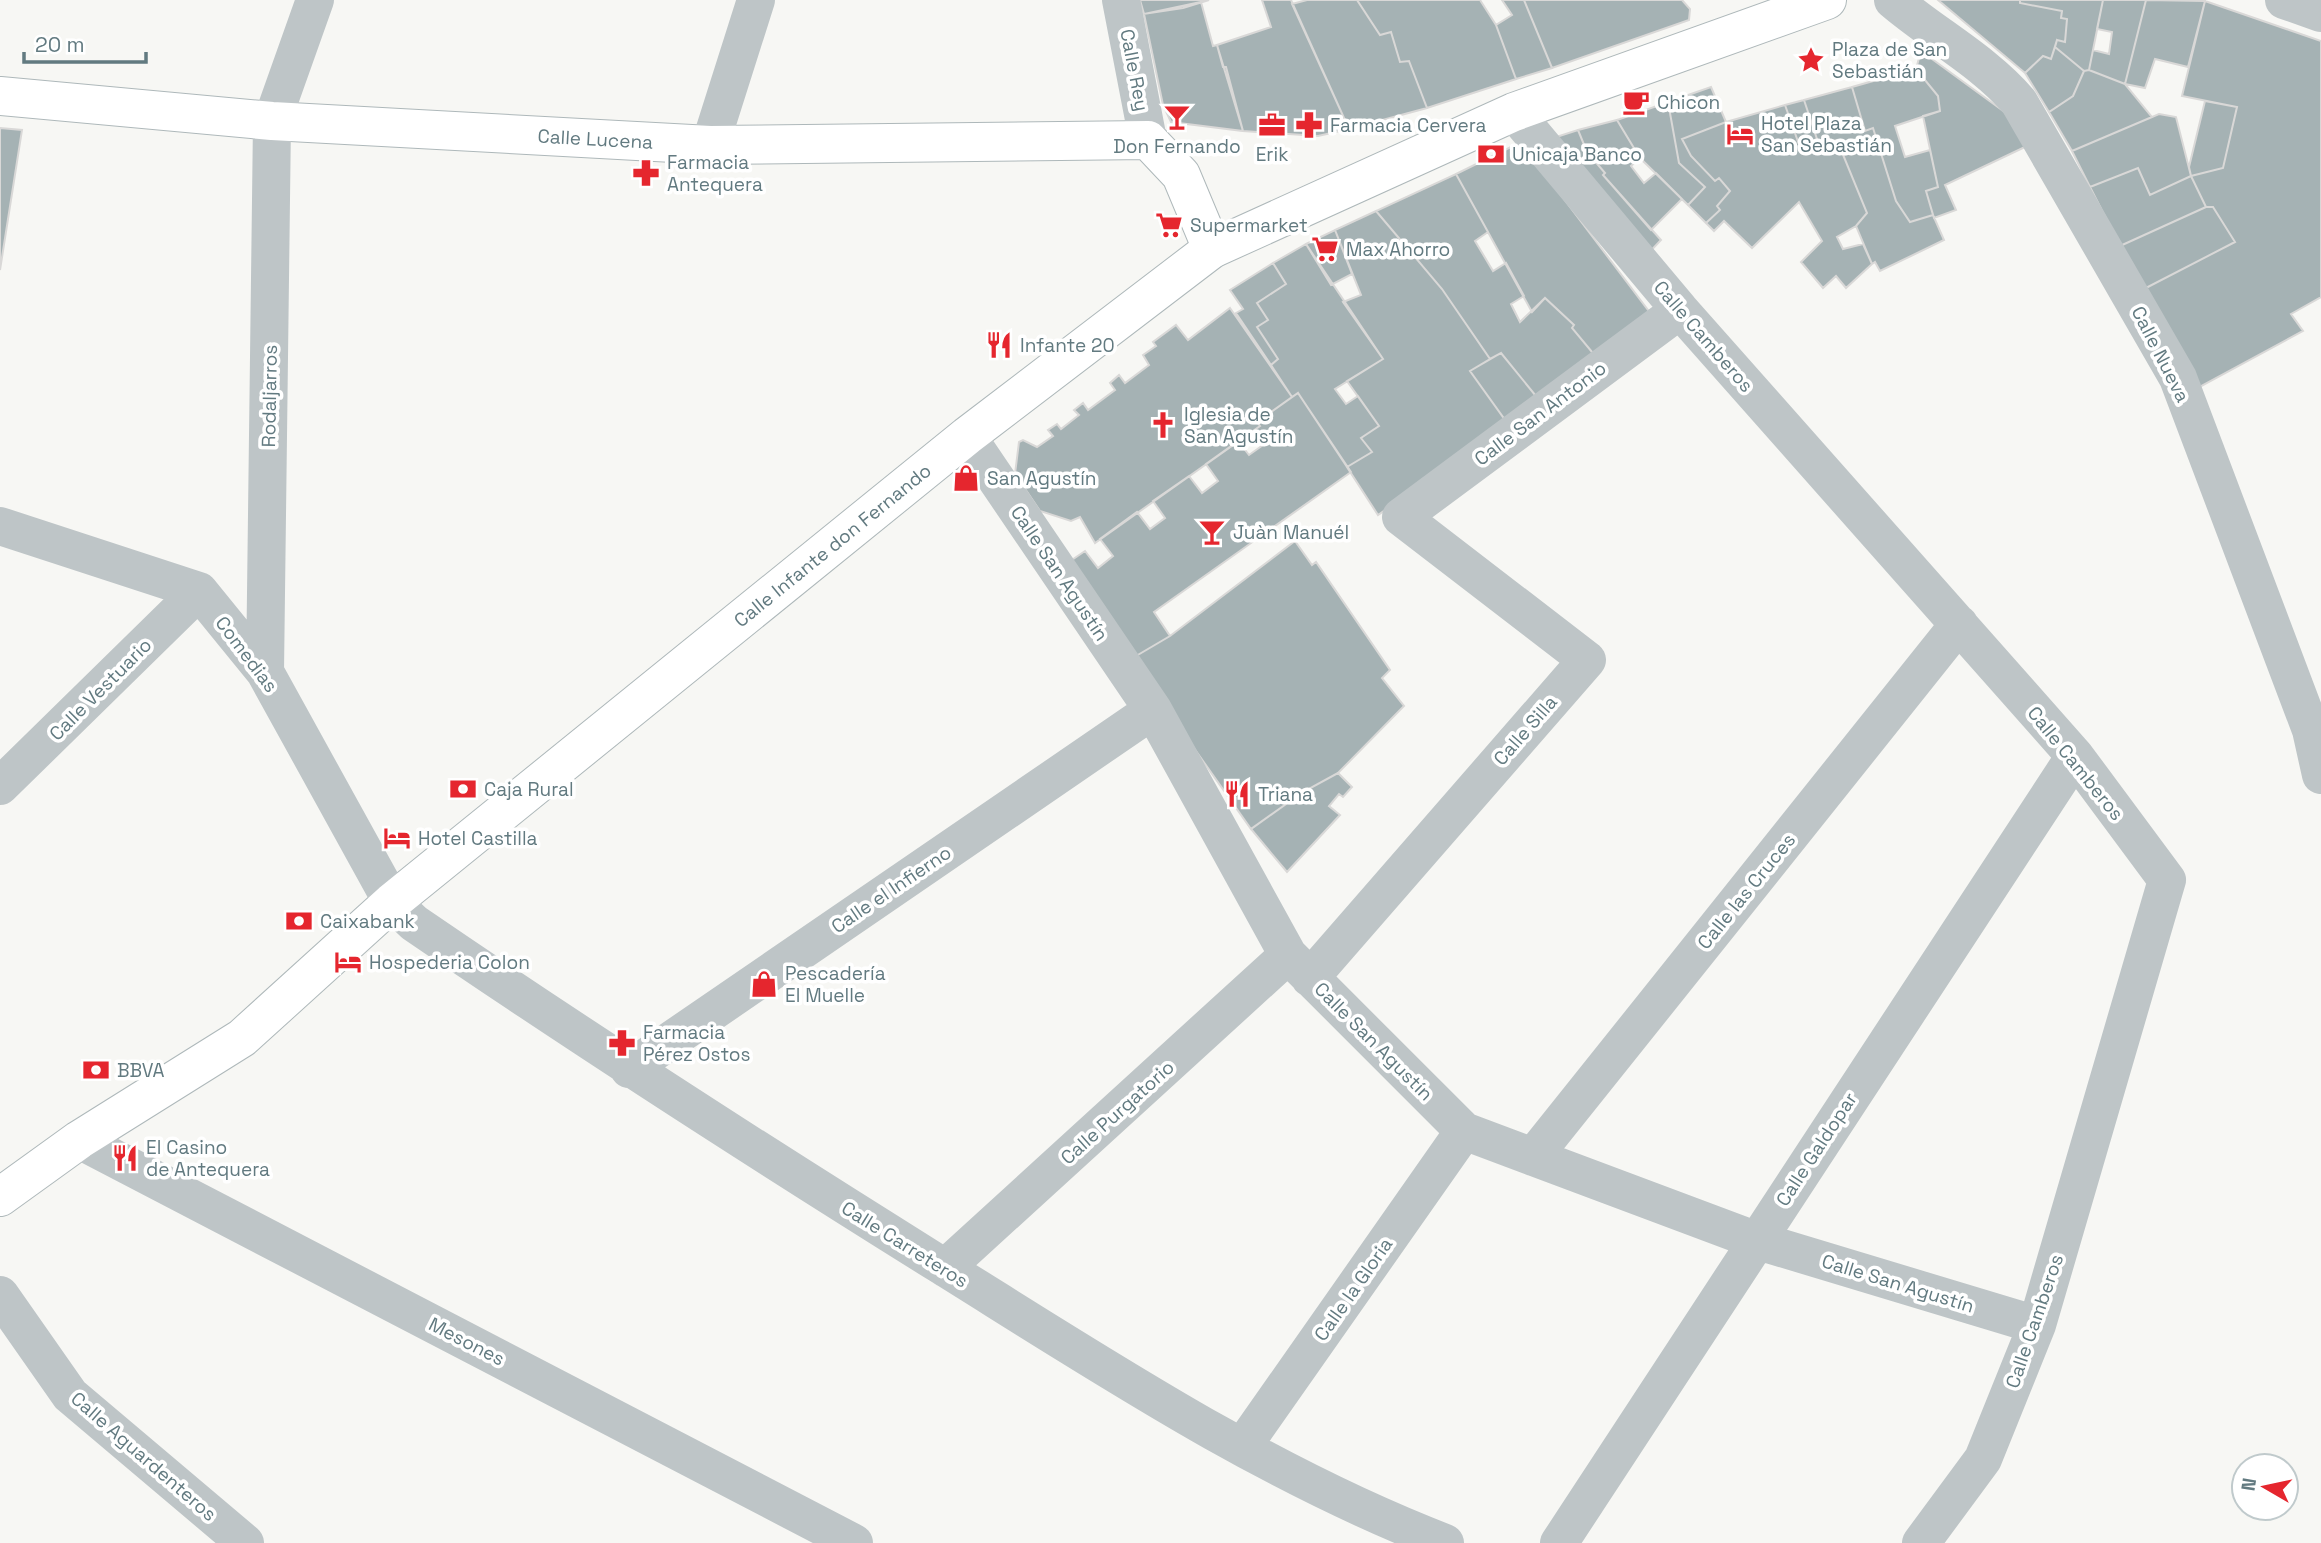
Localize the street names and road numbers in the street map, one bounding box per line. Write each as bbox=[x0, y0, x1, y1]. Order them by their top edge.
street label: Calle Rey bbox=[1114, 27, 1155, 113]
street label: Calle Lucena bbox=[537, 124, 654, 155]
street label: Calle Camberos bbox=[1648, 275, 1759, 397]
street label: Calle Nueva bbox=[2126, 302, 2195, 407]
street label: Rodaljarros bbox=[256, 344, 283, 448]
street label: Calle San Antonio bbox=[1469, 356, 1611, 471]
street label: Calle Infante don Fernando bbox=[729, 458, 937, 633]
street label: Calle San Agustín bbox=[1005, 501, 1114, 646]
street label: Comedias bbox=[210, 611, 283, 697]
street label: Calle Vestuario bbox=[44, 633, 157, 746]
street label: Calle Silla bbox=[1488, 690, 1563, 771]
street label: Calle Camberos bbox=[2022, 701, 2129, 826]
street label: Calle las Cruces bbox=[1692, 828, 1801, 955]
street label: Calle el Infierno bbox=[826, 840, 956, 939]
street label: Calle San Agustín bbox=[1309, 977, 1438, 1106]
street label: Calle Purgatorio bbox=[1055, 1055, 1179, 1170]
street label: Calle Galdopar bbox=[1770, 1088, 1863, 1211]
street label: Calle Carreteros bbox=[837, 1195, 973, 1293]
street label: Calle la Gloria bbox=[1309, 1233, 1398, 1346]
street label: Calle San Agustín bbox=[1819, 1248, 1977, 1319]
street label: Calle Camberos bbox=[2000, 1251, 2069, 1391]
street label: Mesones bbox=[424, 1312, 509, 1371]
street label: Calle Aguardenteros bbox=[66, 1386, 222, 1526]

